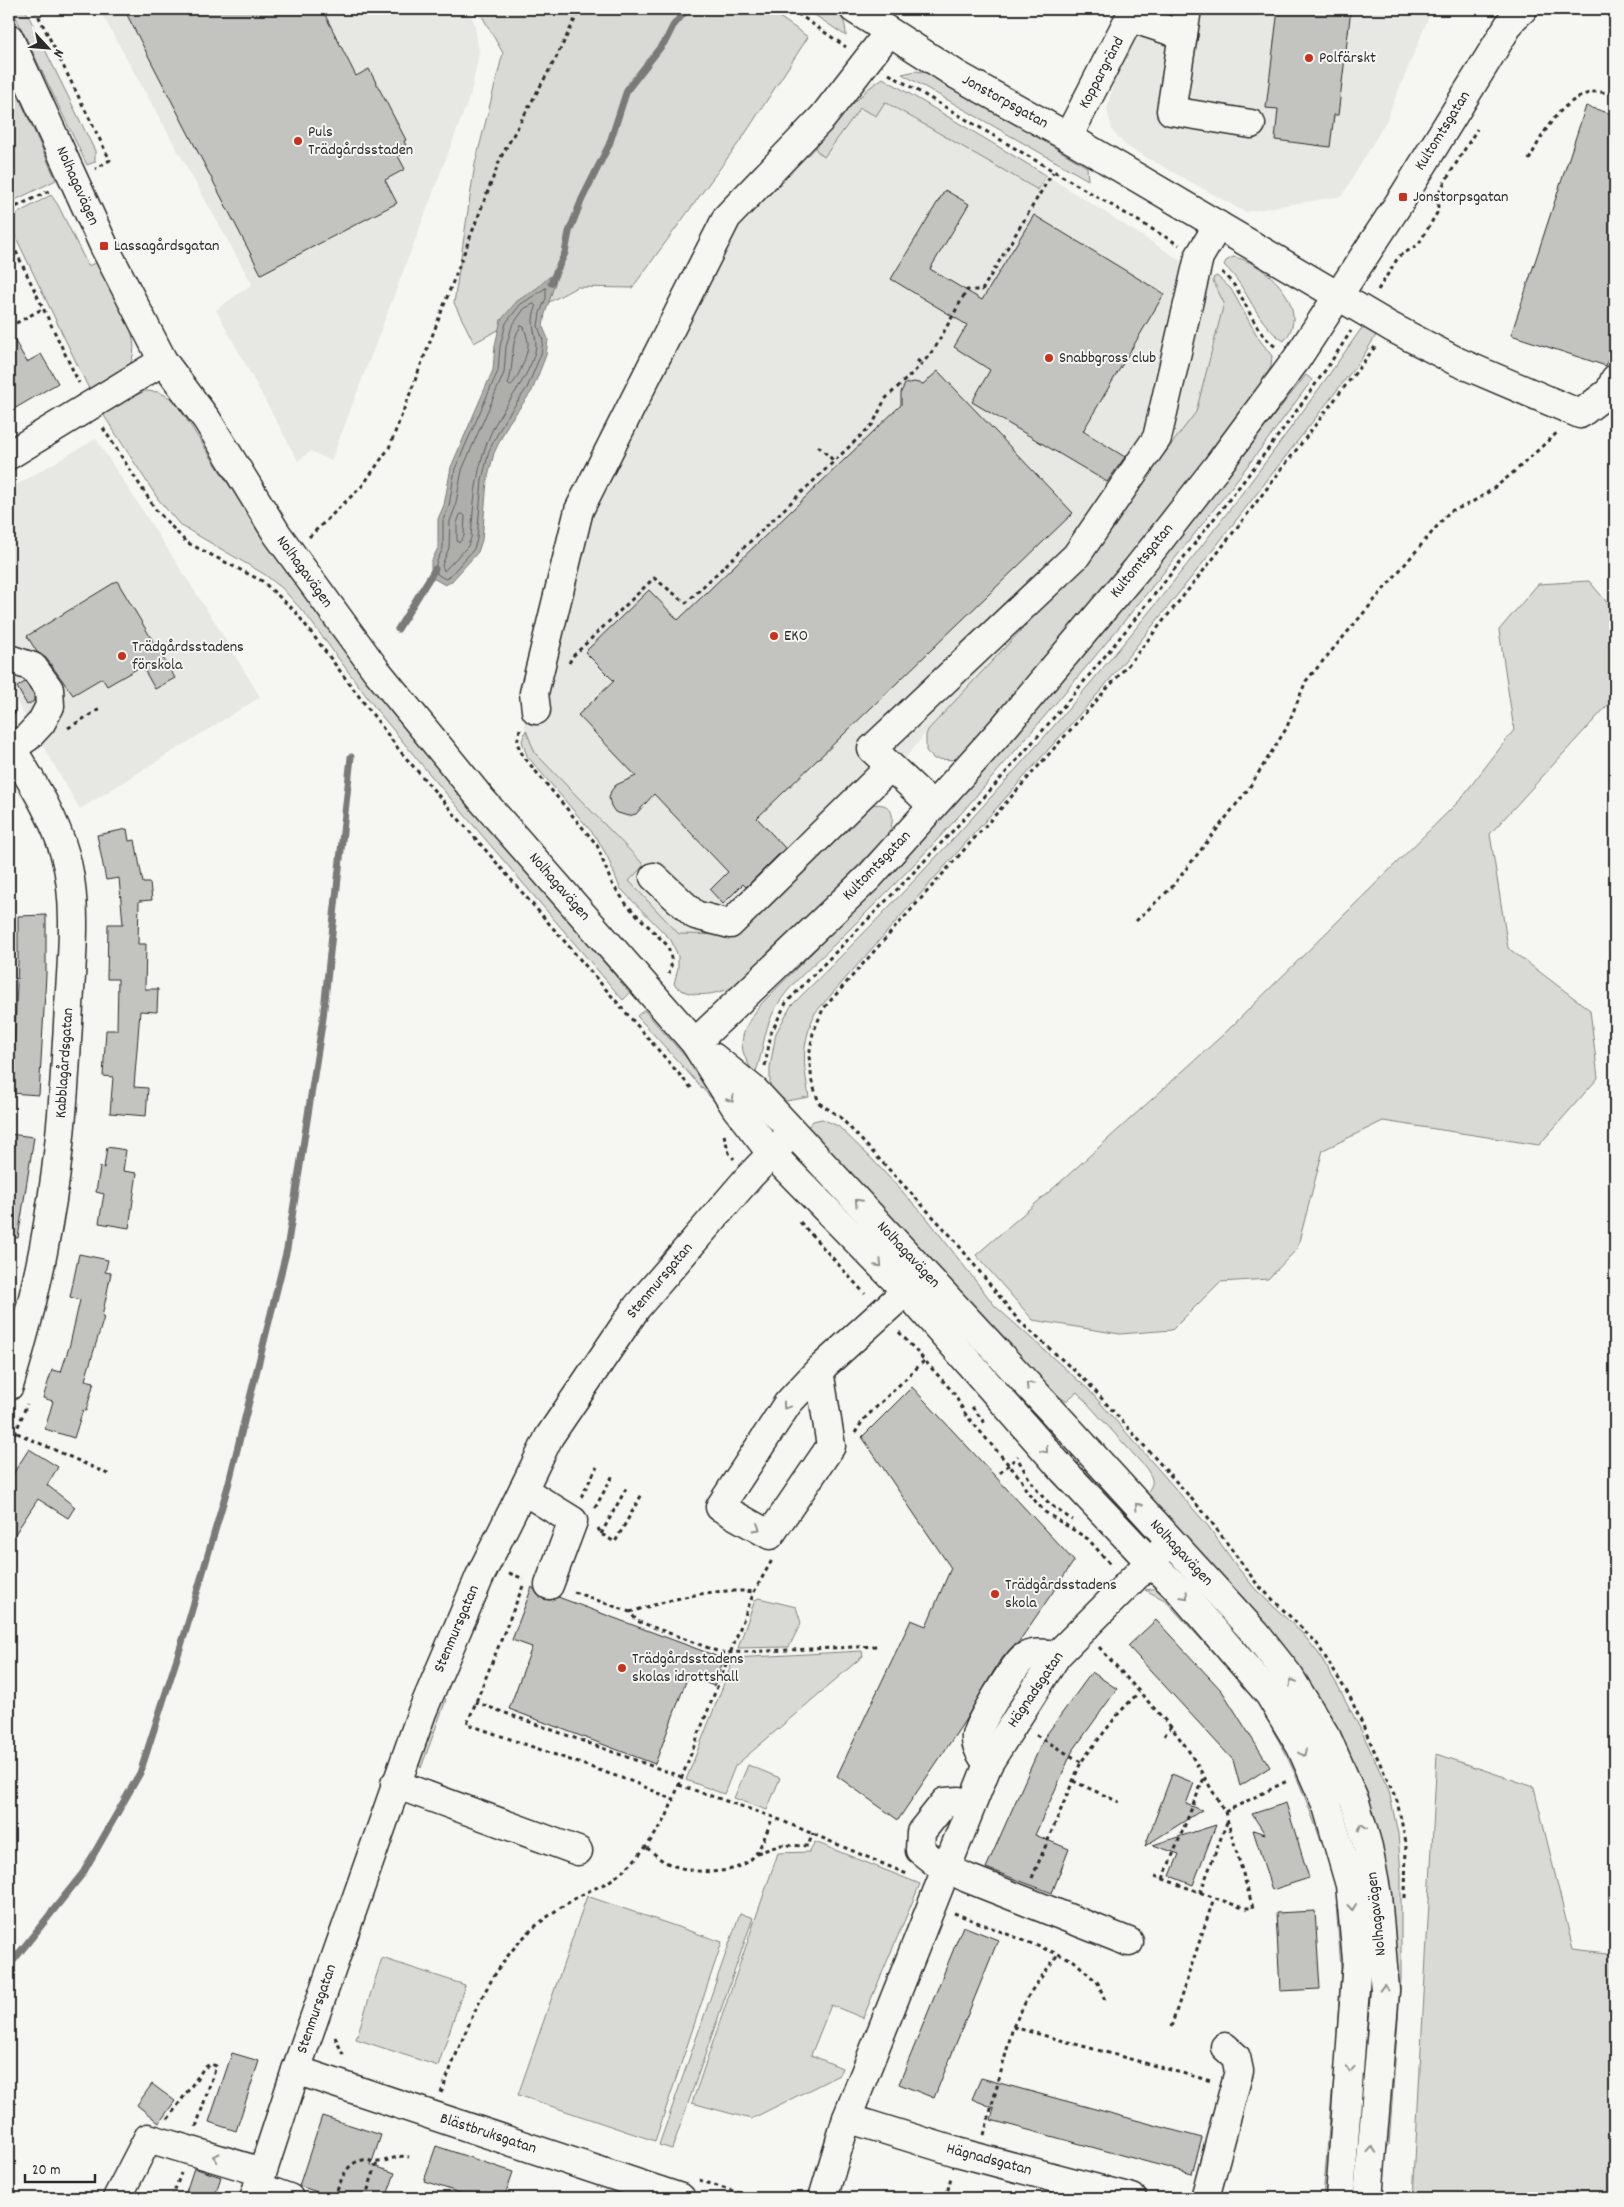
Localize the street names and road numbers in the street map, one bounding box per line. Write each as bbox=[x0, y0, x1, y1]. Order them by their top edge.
street label: Koppargränd bbox=[1073, 33, 1131, 113]
street label: Jonstorpsgatan bbox=[958, 69, 1052, 135]
street label: Kultomtsgatan bbox=[1409, 87, 1477, 175]
street label: Nolhagavägen bbox=[49, 143, 105, 229]
street label: Kultomtsgatan bbox=[1105, 519, 1179, 603]
street label: Nolhagavägen bbox=[270, 531, 338, 613]
street label: Kultomtsgatan bbox=[837, 826, 917, 906]
street label: Nolhagavägen bbox=[523, 848, 595, 926]
street label: Kabblagårdsgatan bbox=[50, 1007, 80, 1119]
street label: Nolhagavägen bbox=[871, 1216, 945, 1294]
street label: Stenmursgatan bbox=[621, 1238, 699, 1324]
street label: Nolhagavägen bbox=[1144, 1514, 1218, 1592]
street label: Stenmursgatan bbox=[428, 1582, 486, 1676]
street label: Hägnadsgatan bbox=[1002, 1647, 1070, 1733]
street label: Nolhagavägen bbox=[1361, 1871, 1393, 1957]
street label: Stenmursgatan bbox=[291, 1961, 343, 2057]
street label: Blästbruksgatan bbox=[437, 2108, 539, 2160]
street label: Hägnadsgatan bbox=[944, 2138, 1034, 2182]

